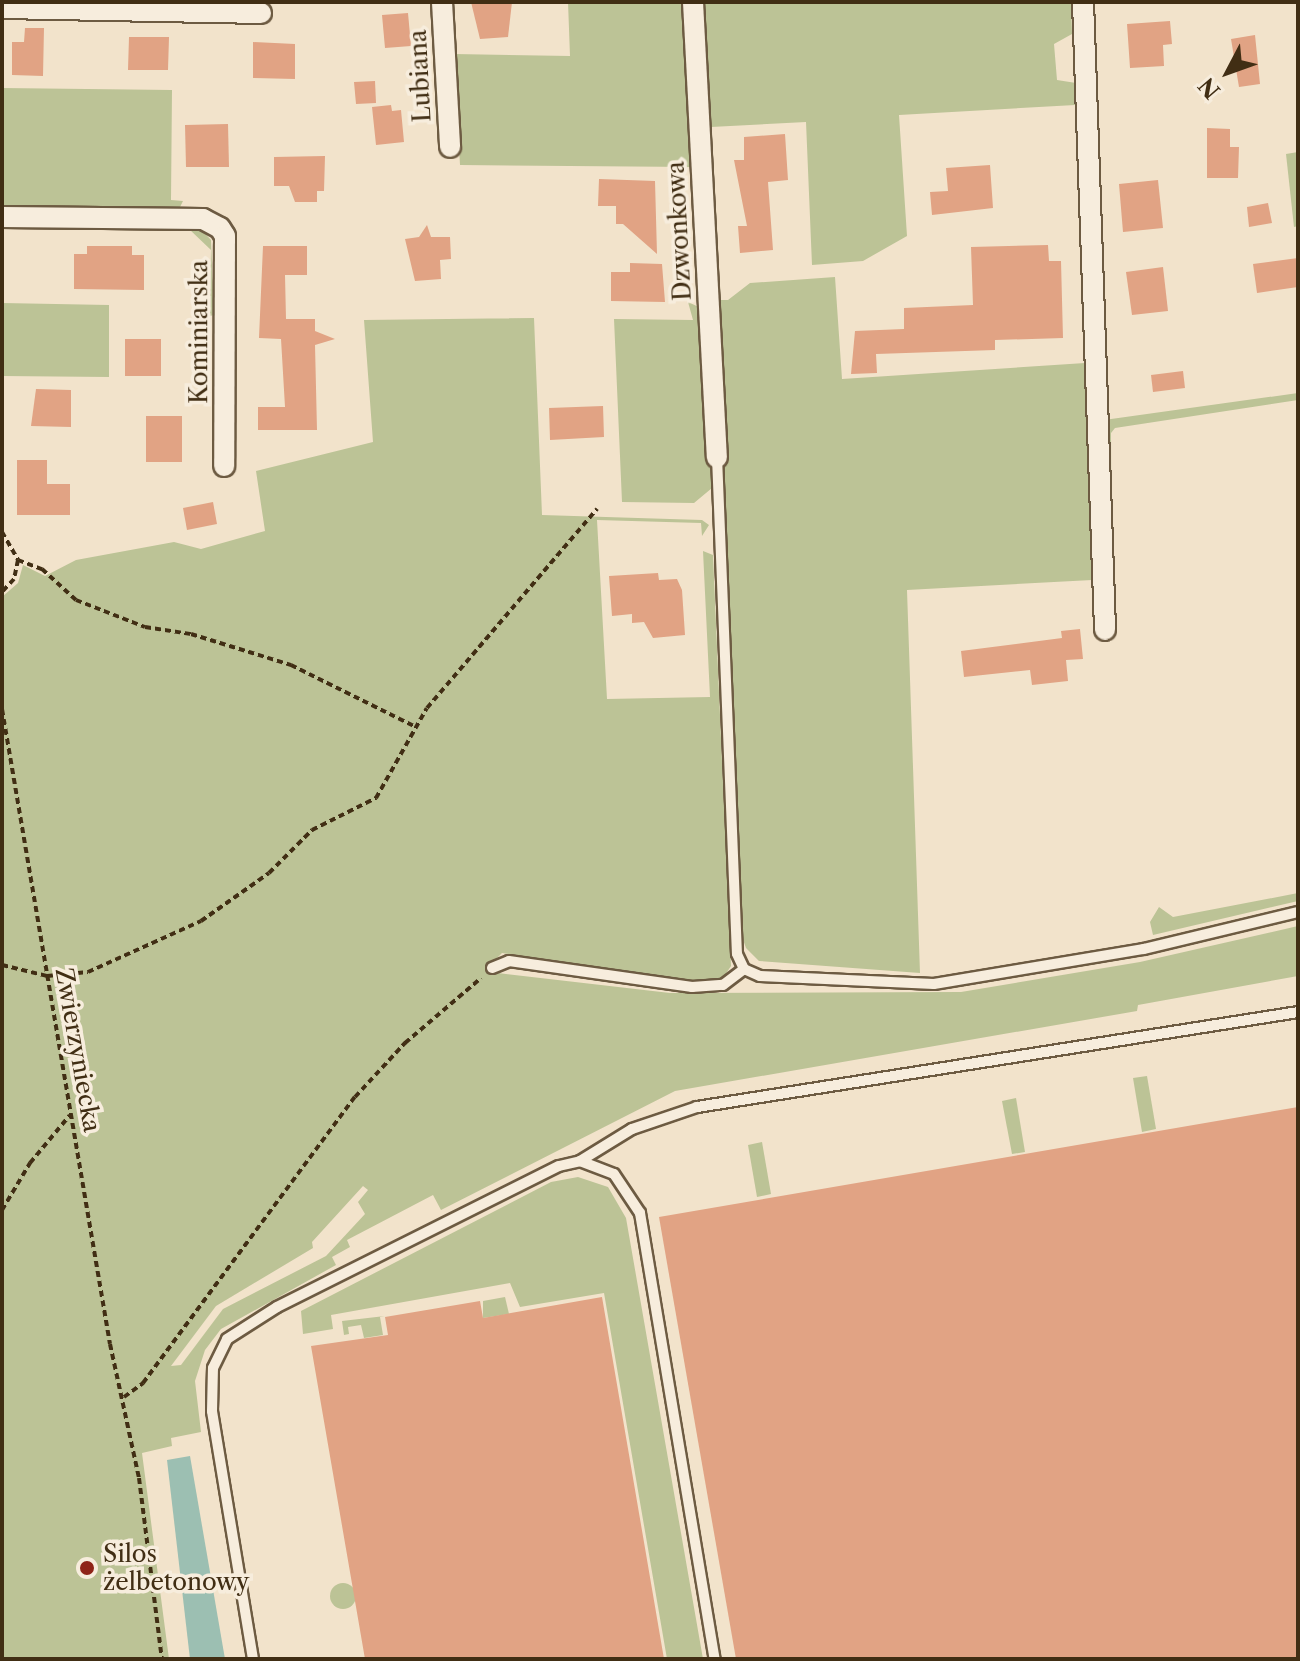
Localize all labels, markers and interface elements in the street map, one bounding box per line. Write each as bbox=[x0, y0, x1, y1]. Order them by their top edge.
street label: Lubiana bbox=[403, 29, 437, 123]
north arrow bbox=[1188, 32, 1268, 112]
text: N bbox=[1193, 72, 1226, 104]
street label: Dzwonkowa bbox=[661, 161, 697, 301]
street label: Kominiarska bbox=[185, 260, 213, 404]
street label: Zwierzyniecka bbox=[49, 966, 107, 1134]
place label: Silos żelbetonowy bbox=[103, 1540, 249, 1596]
marker: Silos żelbetonowy bbox=[78, 1559, 96, 1577]

